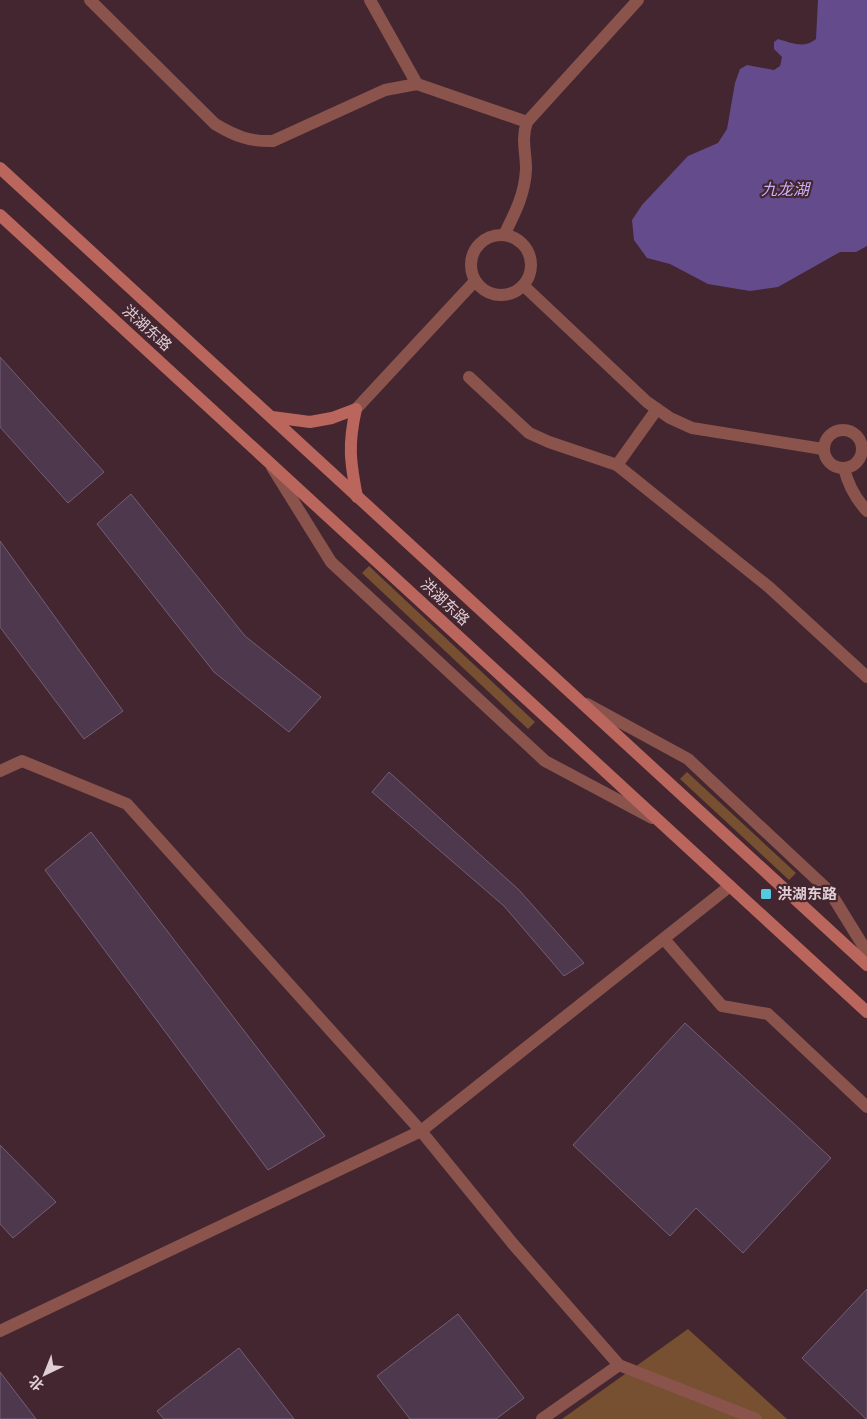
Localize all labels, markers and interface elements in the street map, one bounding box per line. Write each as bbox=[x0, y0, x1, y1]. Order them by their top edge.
water label: 九龙湖 bbox=[761, 178, 812, 200]
street label: 洪湖东路 bbox=[118, 300, 177, 356]
street label: 洪湖东路 bbox=[416, 573, 474, 630]
place label: 洪湖东路 bbox=[777, 883, 837, 904]
marker: 洪湖东路 bbox=[759, 887, 773, 901]
north arrow bbox=[20, 1349, 70, 1399]
text: 北 bbox=[25, 1372, 47, 1395]

